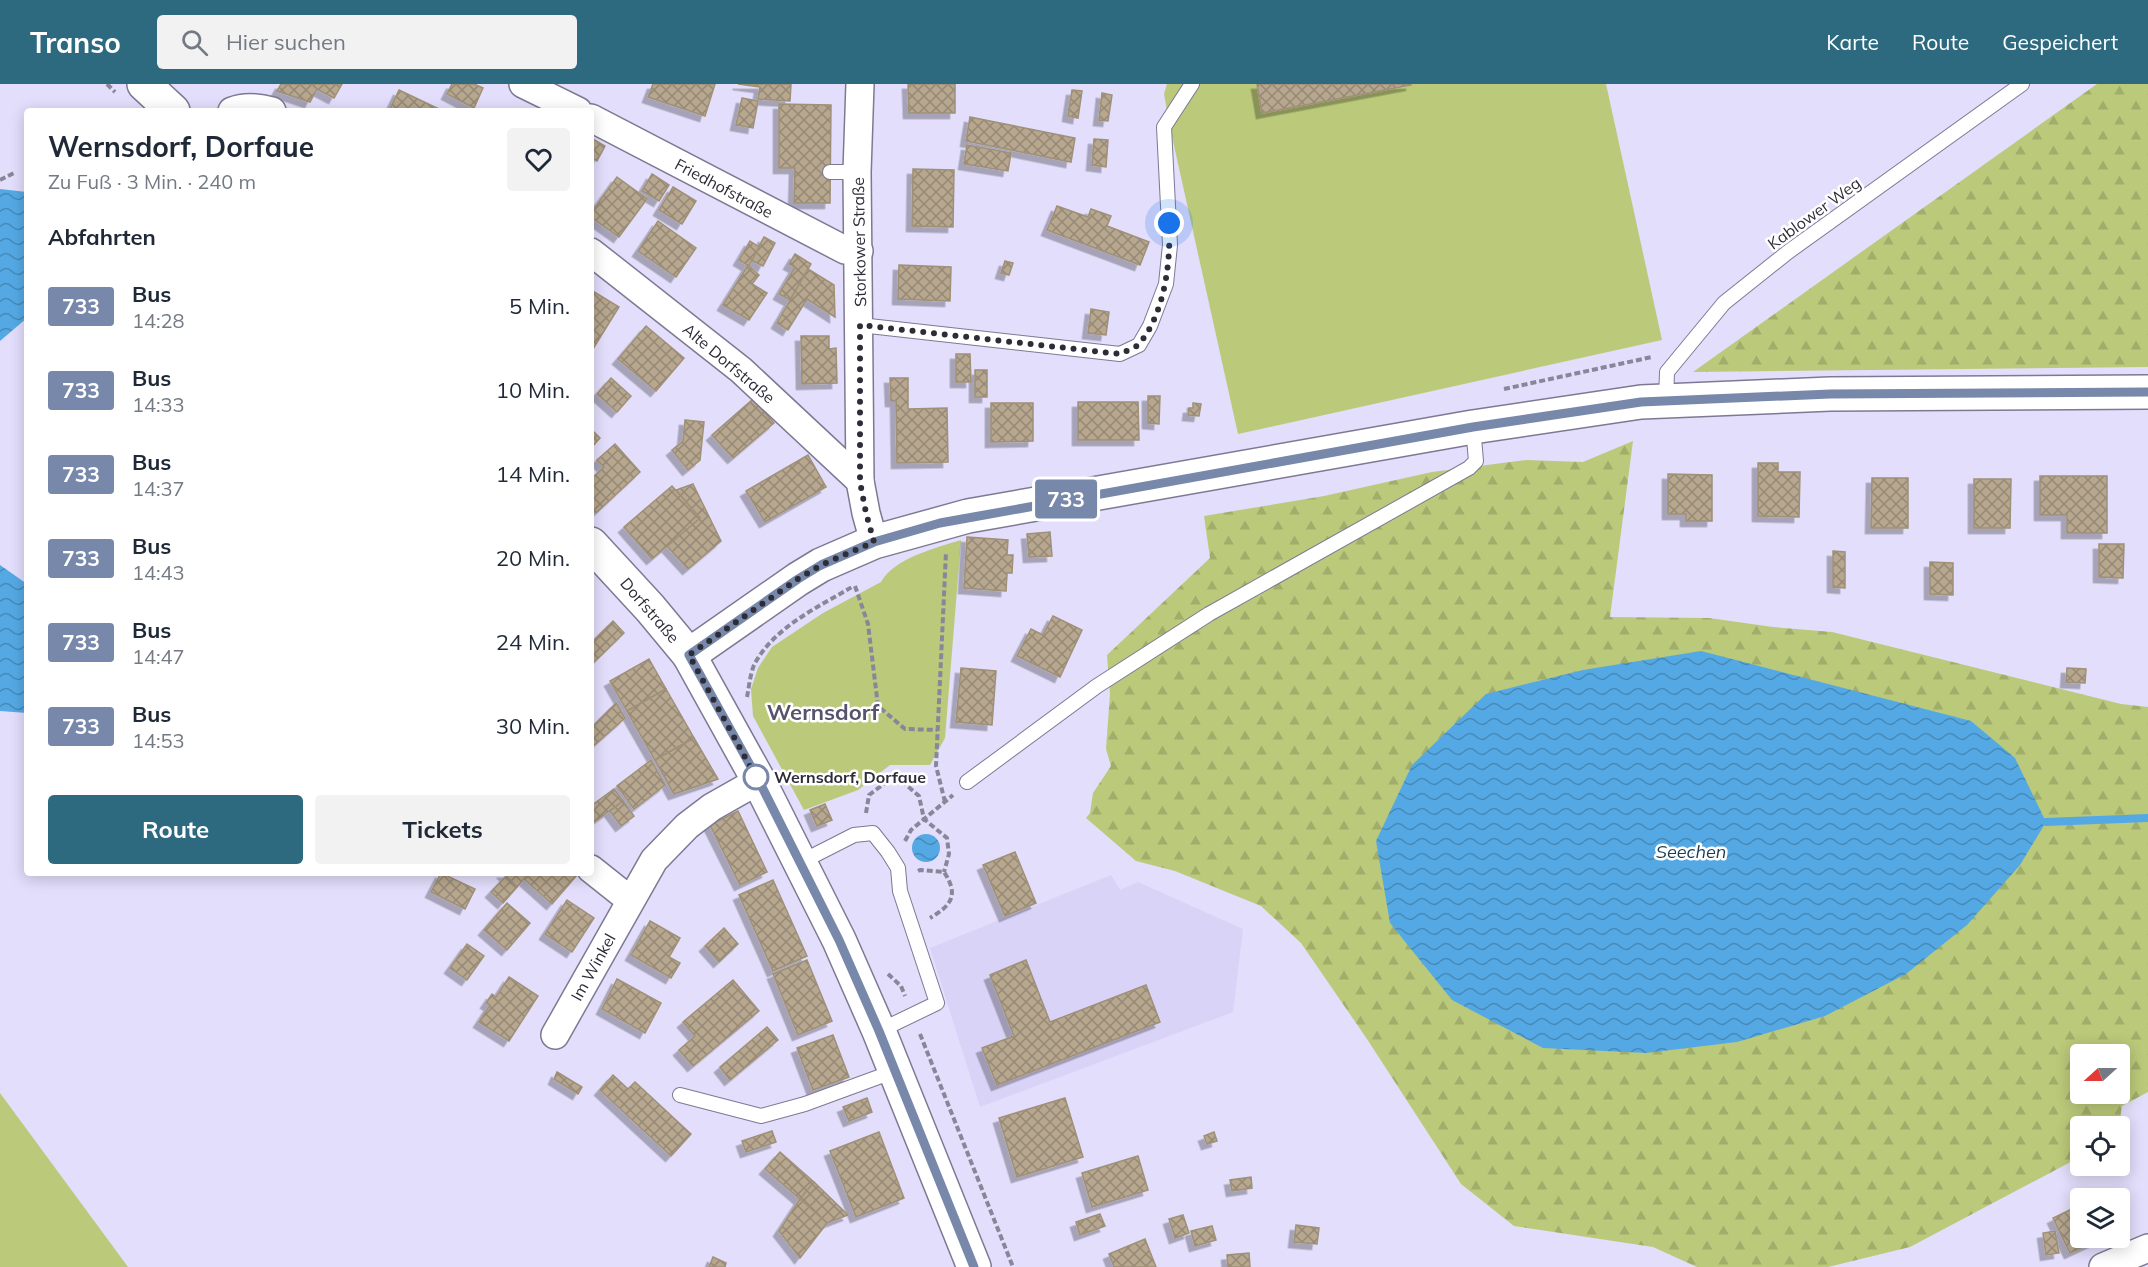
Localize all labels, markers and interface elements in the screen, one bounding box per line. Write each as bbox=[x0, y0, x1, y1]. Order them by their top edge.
search box bbox=[157, 15, 577, 69]
text: Transo bbox=[30, 25, 121, 60]
icon: search bbox=[178, 26, 211, 59]
text: Hier suchen bbox=[226, 28, 346, 56]
text: Karte bbox=[1826, 29, 1879, 55]
text: Route bbox=[1912, 29, 1969, 55]
text: Gespeichert bbox=[2002, 29, 2118, 55]
button: heart bbox=[507, 128, 570, 191]
text: Wernsdorf, Dorfaue bbox=[48, 129, 314, 164]
street label: Friedhofstraße bbox=[672, 154, 776, 222]
text: Zu Fuß · 3 Min. · 240 m bbox=[48, 169, 256, 194]
street label: Kablower Weg bbox=[1764, 173, 1864, 253]
street label: Storkower Straße bbox=[848, 177, 870, 307]
your location bbox=[1154, 208, 1184, 238]
text: Abfahrten bbox=[48, 223, 156, 251]
text: Bus bbox=[132, 280, 171, 308]
text: 5 Min. bbox=[509, 292, 570, 320]
text: 733 bbox=[62, 293, 100, 319]
text: 14:28 bbox=[132, 308, 185, 333]
street label: Alte Dorfstraße bbox=[679, 319, 779, 407]
text: Bus bbox=[132, 364, 171, 392]
text: 10 Min. bbox=[496, 376, 570, 404]
text: 733 bbox=[62, 377, 100, 403]
text: 14:33 bbox=[132, 392, 185, 417]
text: Bus bbox=[132, 448, 171, 476]
text: 14 Min. bbox=[496, 460, 570, 488]
text: 733 bbox=[62, 461, 100, 487]
text: 14:37 bbox=[132, 476, 185, 501]
line badge: 733 bbox=[1032, 480, 1100, 518]
text: 733 bbox=[1047, 486, 1085, 512]
text: Bus bbox=[132, 532, 171, 560]
text: 20 Min. bbox=[496, 544, 570, 572]
text: 733 bbox=[62, 545, 100, 571]
text: 14:43 bbox=[132, 560, 185, 585]
street label: Dorfstraße bbox=[616, 573, 684, 647]
text: Bus bbox=[132, 616, 171, 644]
text: 24 Min. bbox=[496, 628, 570, 656]
text: 733 bbox=[62, 629, 100, 655]
text: 14:47 bbox=[132, 644, 185, 669]
district label: Wernsdorf bbox=[767, 698, 880, 726]
text: Bus bbox=[132, 700, 171, 728]
text: 30 Min. bbox=[496, 712, 570, 740]
text: 733 bbox=[62, 713, 100, 739]
text: 14:53 bbox=[132, 728, 185, 753]
marker: Wernsdorf, Dorfaue bbox=[743, 764, 769, 790]
place label: Wernsdorf, Dorfaue bbox=[774, 767, 926, 787]
button: Route bbox=[48, 795, 303, 864]
button: Tickets bbox=[315, 795, 570, 864]
water label: Seechen bbox=[1656, 840, 1726, 863]
street label: Im Winkel bbox=[566, 930, 620, 1004]
north arrow bbox=[2070, 1044, 2130, 1104]
map controls bbox=[2070, 1044, 2130, 1248]
button: locate bbox=[2070, 1116, 2130, 1176]
button: layers bbox=[2070, 1188, 2130, 1248]

